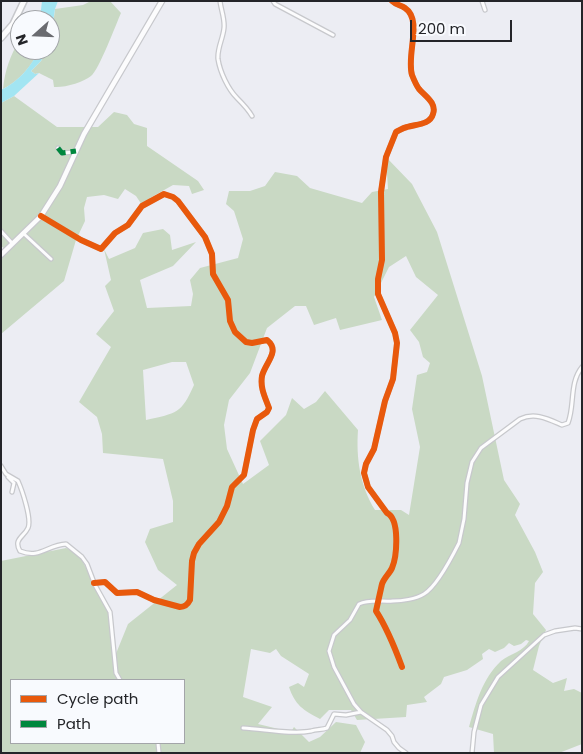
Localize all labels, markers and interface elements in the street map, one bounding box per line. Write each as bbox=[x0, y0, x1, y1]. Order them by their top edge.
north arrow bbox=[10, 10, 60, 60]
scale bar bbox=[413, 10, 516, 42]
text: 200 m bbox=[418, 18, 465, 39]
text: N bbox=[11, 31, 33, 48]
legend bbox=[10, 679, 185, 744]
text: Cycle path bbox=[57, 688, 138, 709]
text: Path bbox=[57, 713, 91, 734]

